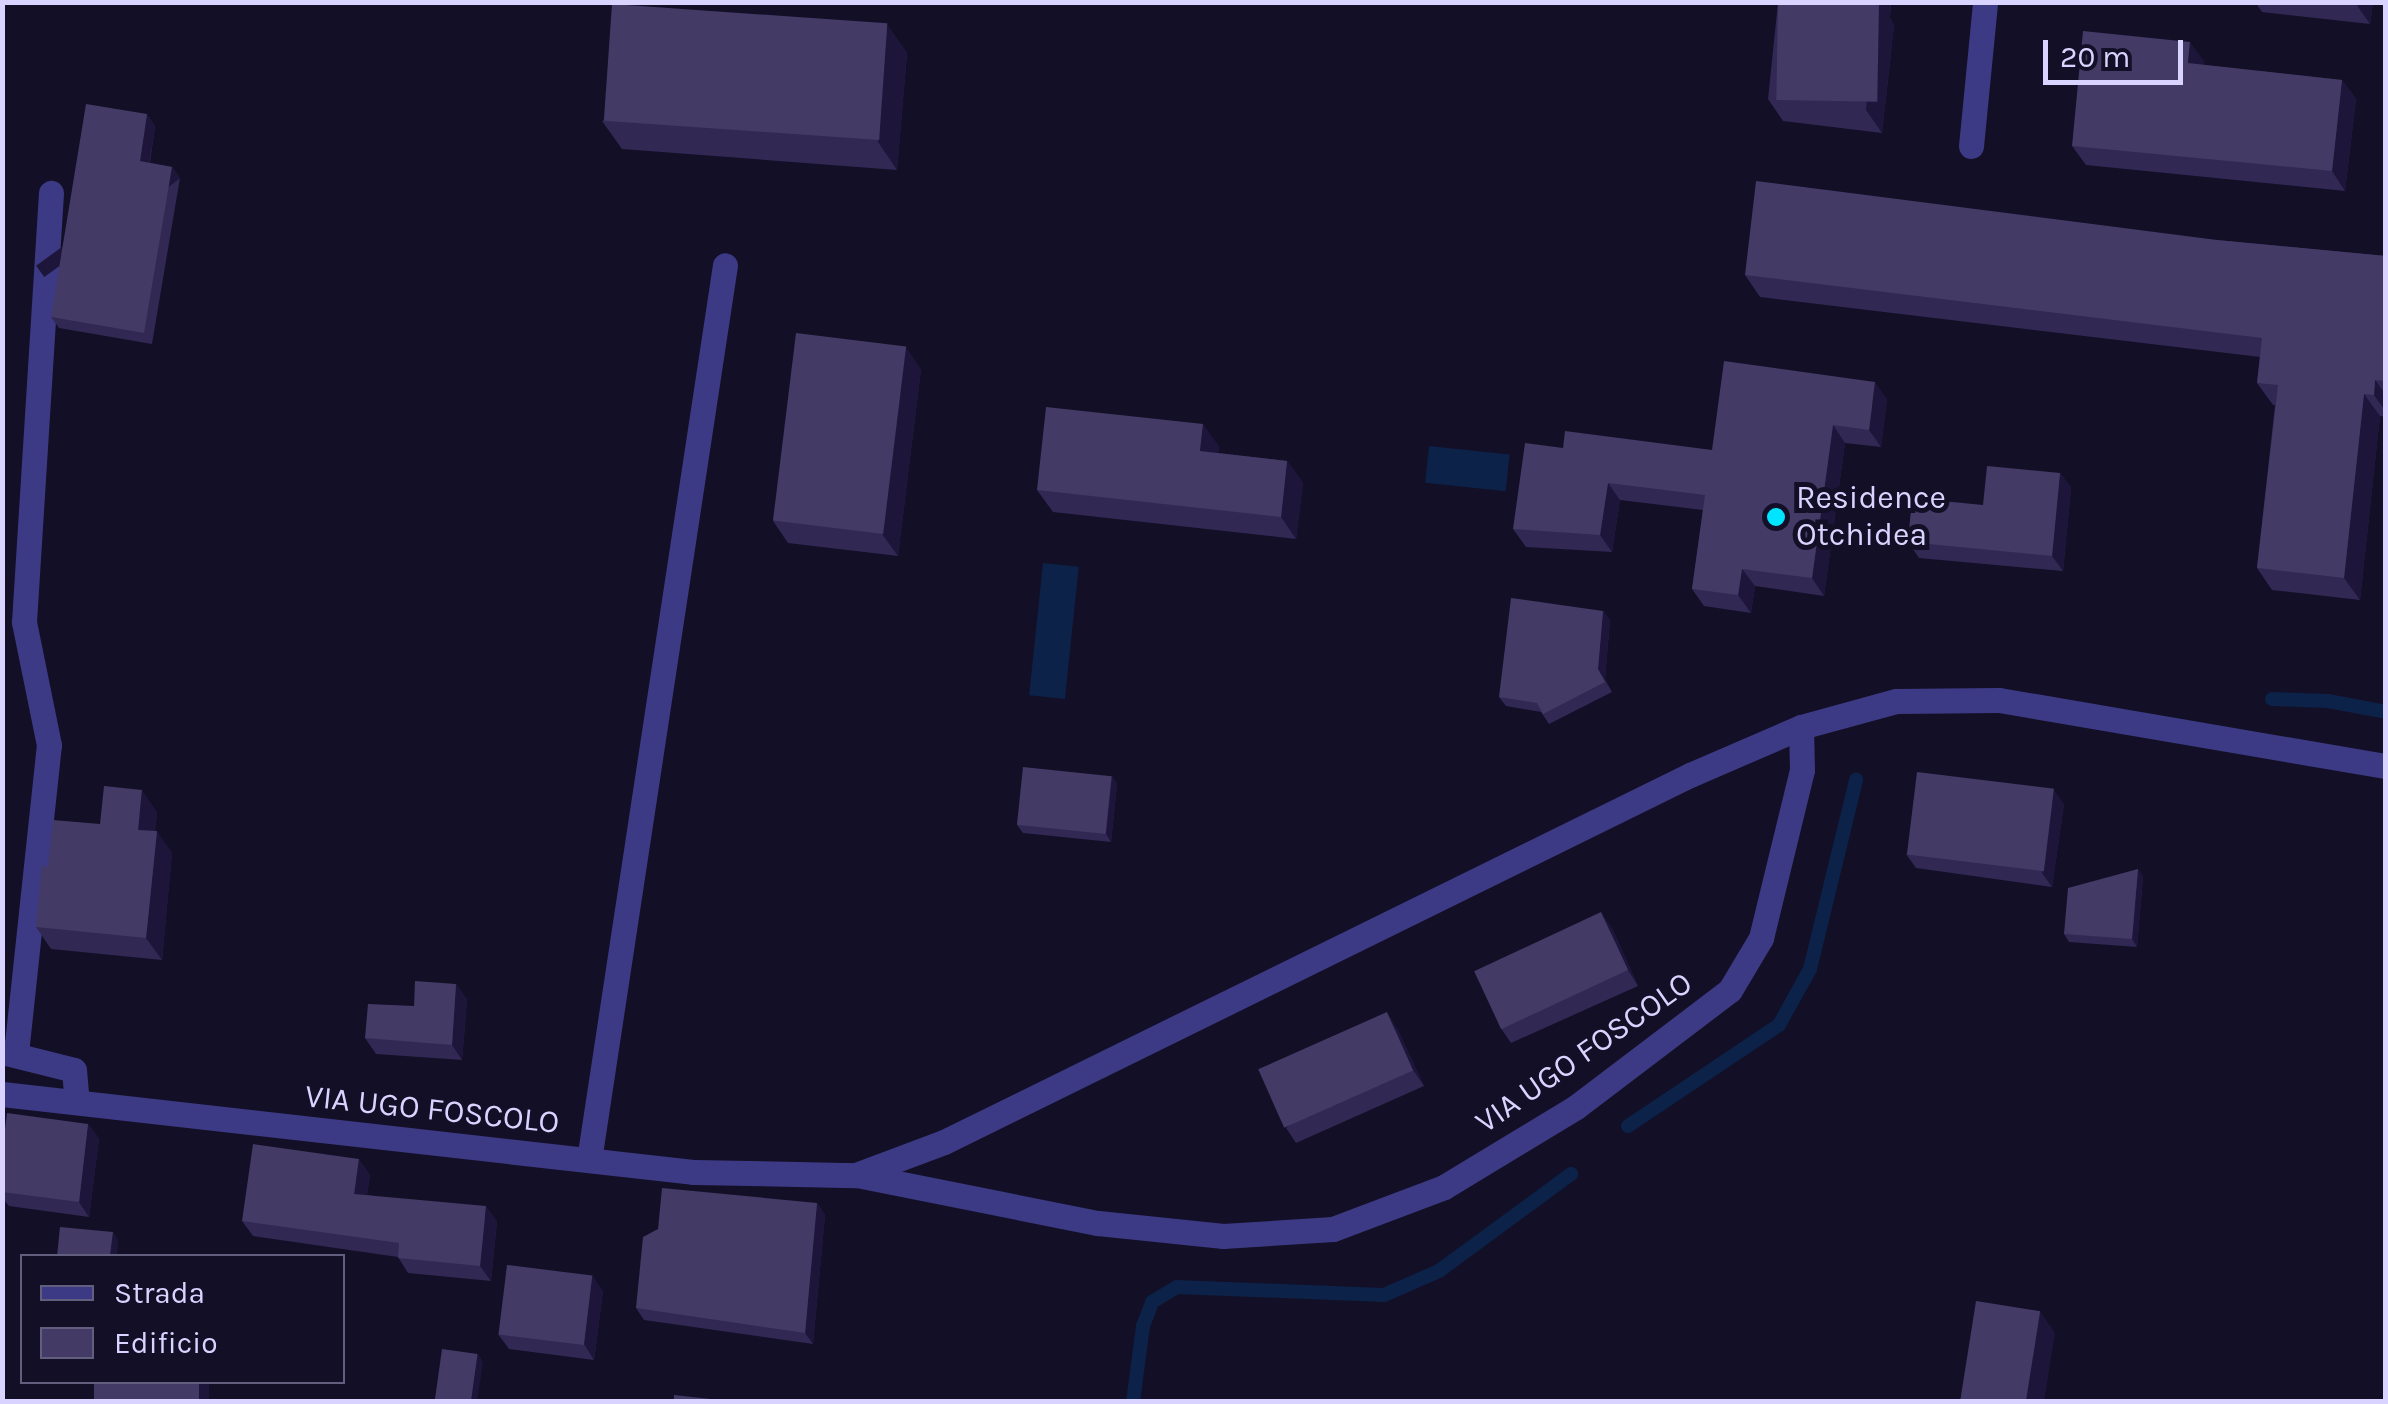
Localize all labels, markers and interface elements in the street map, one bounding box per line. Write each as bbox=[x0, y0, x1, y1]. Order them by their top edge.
scale bar bbox=[2048, 20, 2188, 82]
text: 20 m bbox=[2060, 39, 2130, 75]
place label: Residence Otchidea bbox=[1796, 480, 1946, 555]
marker: Residence Otchidea bbox=[1765, 506, 1787, 528]
street label: VIA UGO FOSCOLO bbox=[1468, 964, 1700, 1142]
street label: VIA UGO FOSCOLO bbox=[303, 1078, 561, 1142]
legend bbox=[20, 1254, 345, 1384]
text: Strada bbox=[114, 1275, 205, 1311]
text: Edificio bbox=[114, 1325, 218, 1361]

